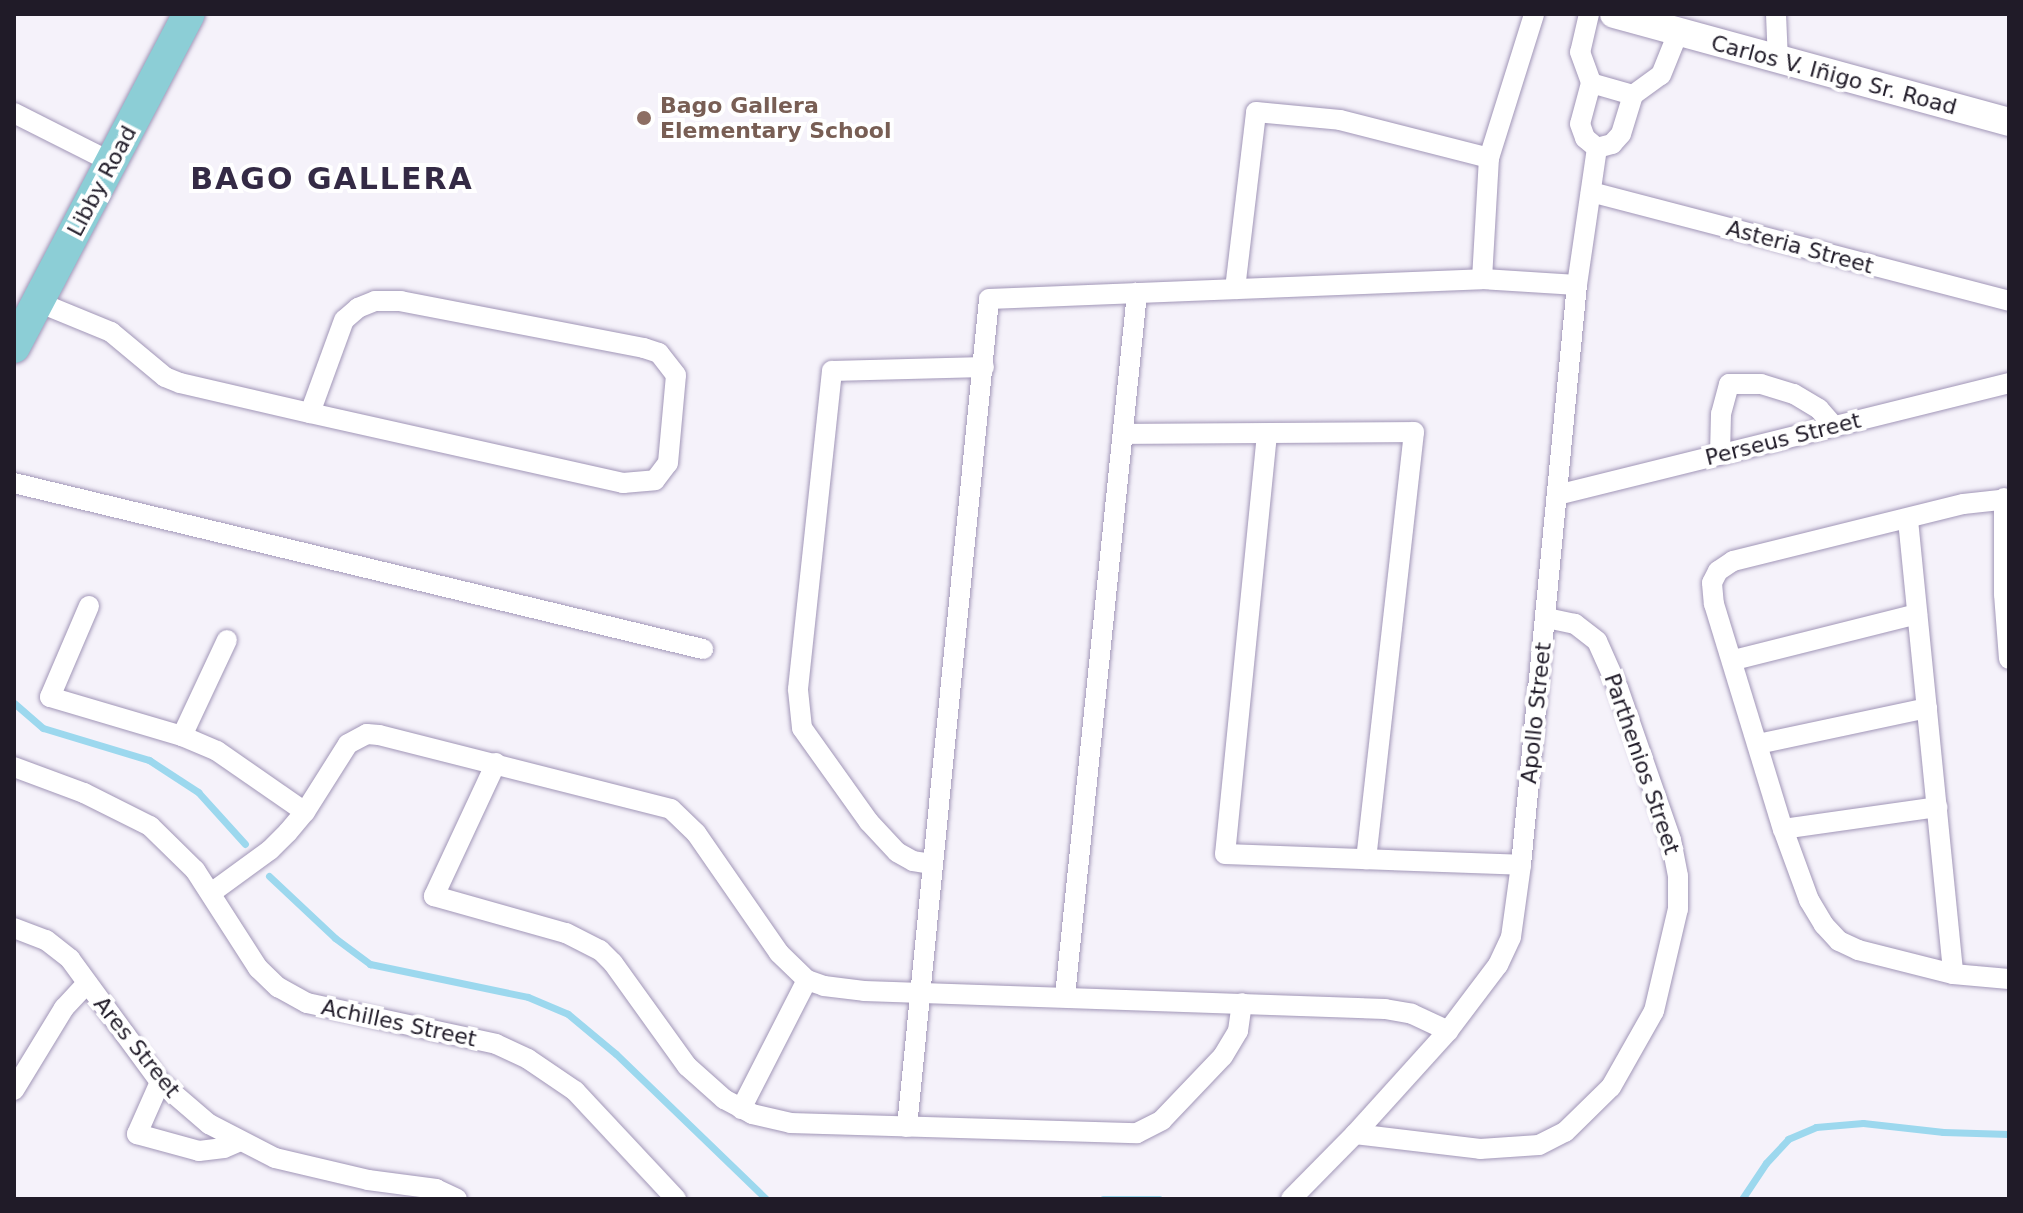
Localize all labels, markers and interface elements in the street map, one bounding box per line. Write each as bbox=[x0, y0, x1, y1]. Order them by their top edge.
street label: Carlos V. Iñigo Sr. Road bbox=[1708, 29, 1960, 121]
place label: Bago Gallera Elementary School bbox=[660, 92, 892, 144]
marker: Bago Gallera Elementary School bbox=[635, 109, 653, 127]
street label: Libby Road bbox=[62, 121, 142, 241]
district label: BAGO GALLERA bbox=[190, 161, 474, 197]
street label: Asteria Street bbox=[1724, 215, 1876, 279]
street label: Perseus Street bbox=[1703, 407, 1863, 471]
street label: Apollo Street bbox=[1515, 641, 1557, 785]
street label: Parthenios Street bbox=[1599, 670, 1685, 858]
street label: Ares Street bbox=[88, 991, 186, 1103]
street label: Achilles Street bbox=[319, 994, 479, 1052]

